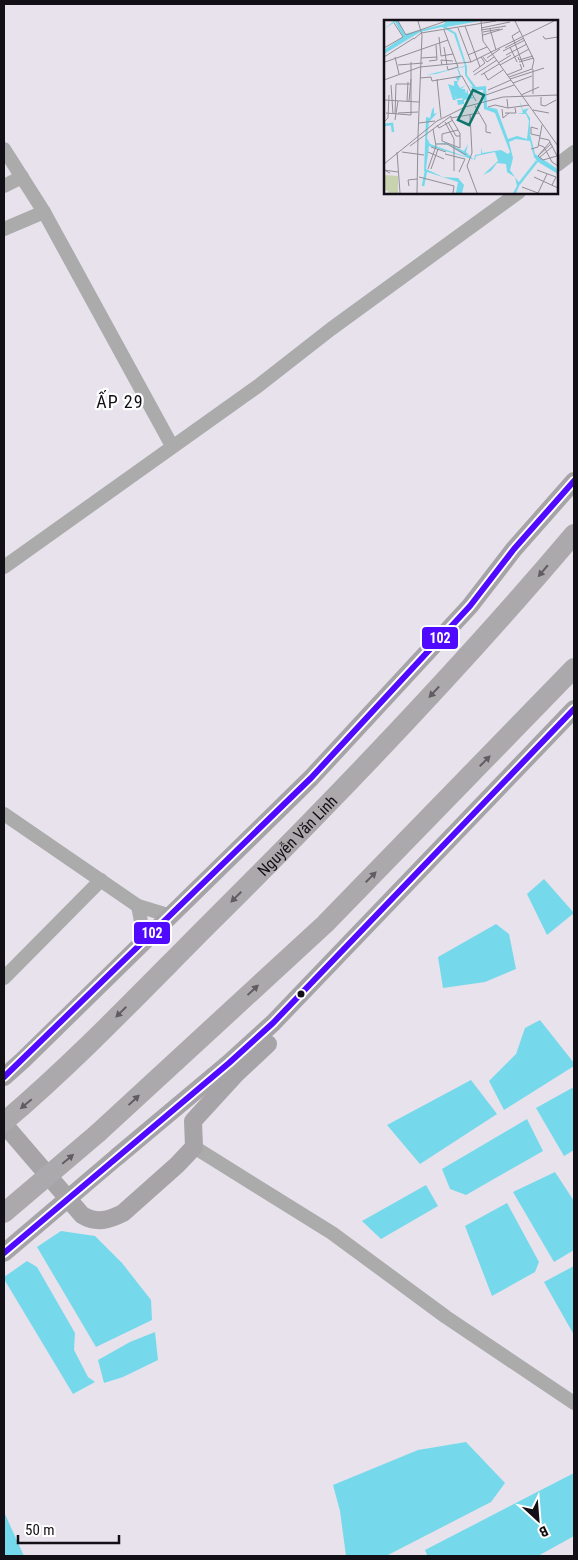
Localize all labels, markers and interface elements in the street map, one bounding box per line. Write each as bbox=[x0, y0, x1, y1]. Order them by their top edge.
inset map bbox=[384, 20, 558, 194]
district label: ẤP 29 bbox=[96, 390, 144, 412]
one-way arrow bbox=[537, 564, 548, 577]
line badge: 102 bbox=[421, 626, 459, 650]
text: 102 bbox=[429, 630, 451, 646]
one-way arrow bbox=[428, 686, 440, 698]
one-way arrow bbox=[479, 755, 491, 767]
street label: Nguyễn Văn Linh bbox=[253, 791, 341, 880]
one-way arrow bbox=[365, 871, 377, 883]
one-way arrow bbox=[231, 891, 243, 903]
line badge: 102 bbox=[133, 921, 171, 945]
text: 102 bbox=[141, 925, 163, 941]
one-way arrow bbox=[247, 984, 260, 995]
unlabelled marker bbox=[296, 989, 306, 999]
one-way arrow bbox=[116, 1006, 128, 1018]
one-way arrow bbox=[128, 1094, 140, 1106]
one-way arrow bbox=[19, 1098, 32, 1109]
one-way arrow bbox=[61, 1153, 74, 1164]
north arrow bbox=[513, 1495, 563, 1545]
scale bar bbox=[18, 1512, 119, 1544]
text: 50 m bbox=[25, 1521, 55, 1539]
text: B bbox=[537, 1523, 551, 1541]

